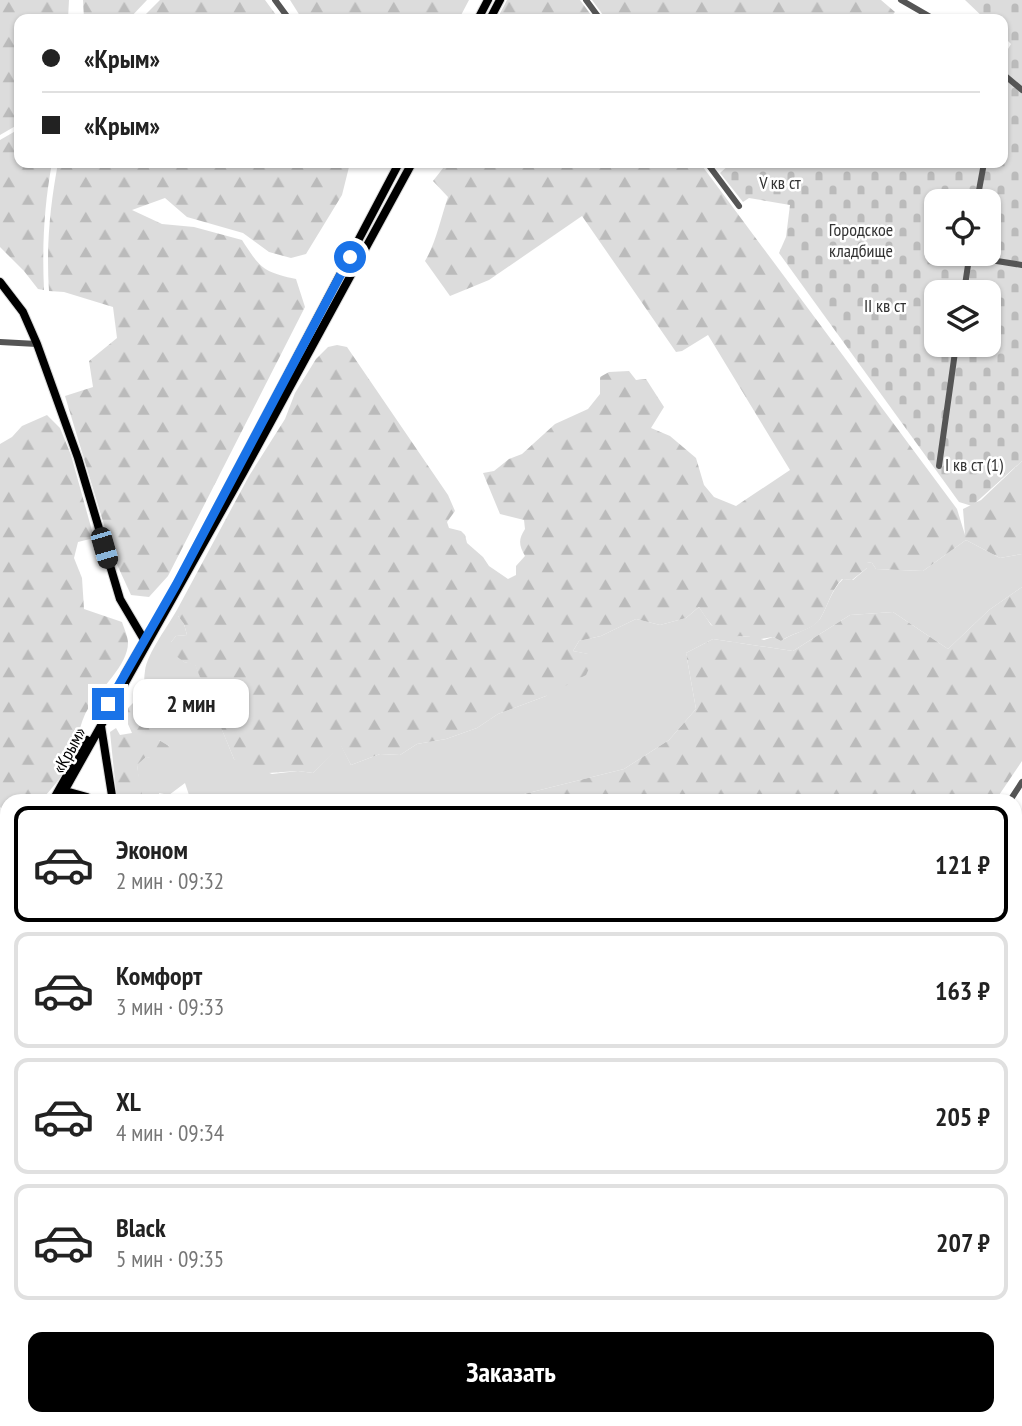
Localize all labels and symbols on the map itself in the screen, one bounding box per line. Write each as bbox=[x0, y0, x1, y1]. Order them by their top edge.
park label: V кв ст bbox=[758, 171, 801, 194]
park label: Городское кладбище bbox=[829, 218, 893, 262]
route start bbox=[334, 241, 366, 273]
park label: II кв ст bbox=[864, 294, 906, 317]
park label: I кв ст (1) bbox=[945, 453, 1004, 476]
car bbox=[89, 525, 120, 571]
callout: 2 мин bbox=[132, 680, 248, 728]
route end bbox=[92, 688, 124, 720]
street label: «Крым» bbox=[47, 723, 91, 777]

